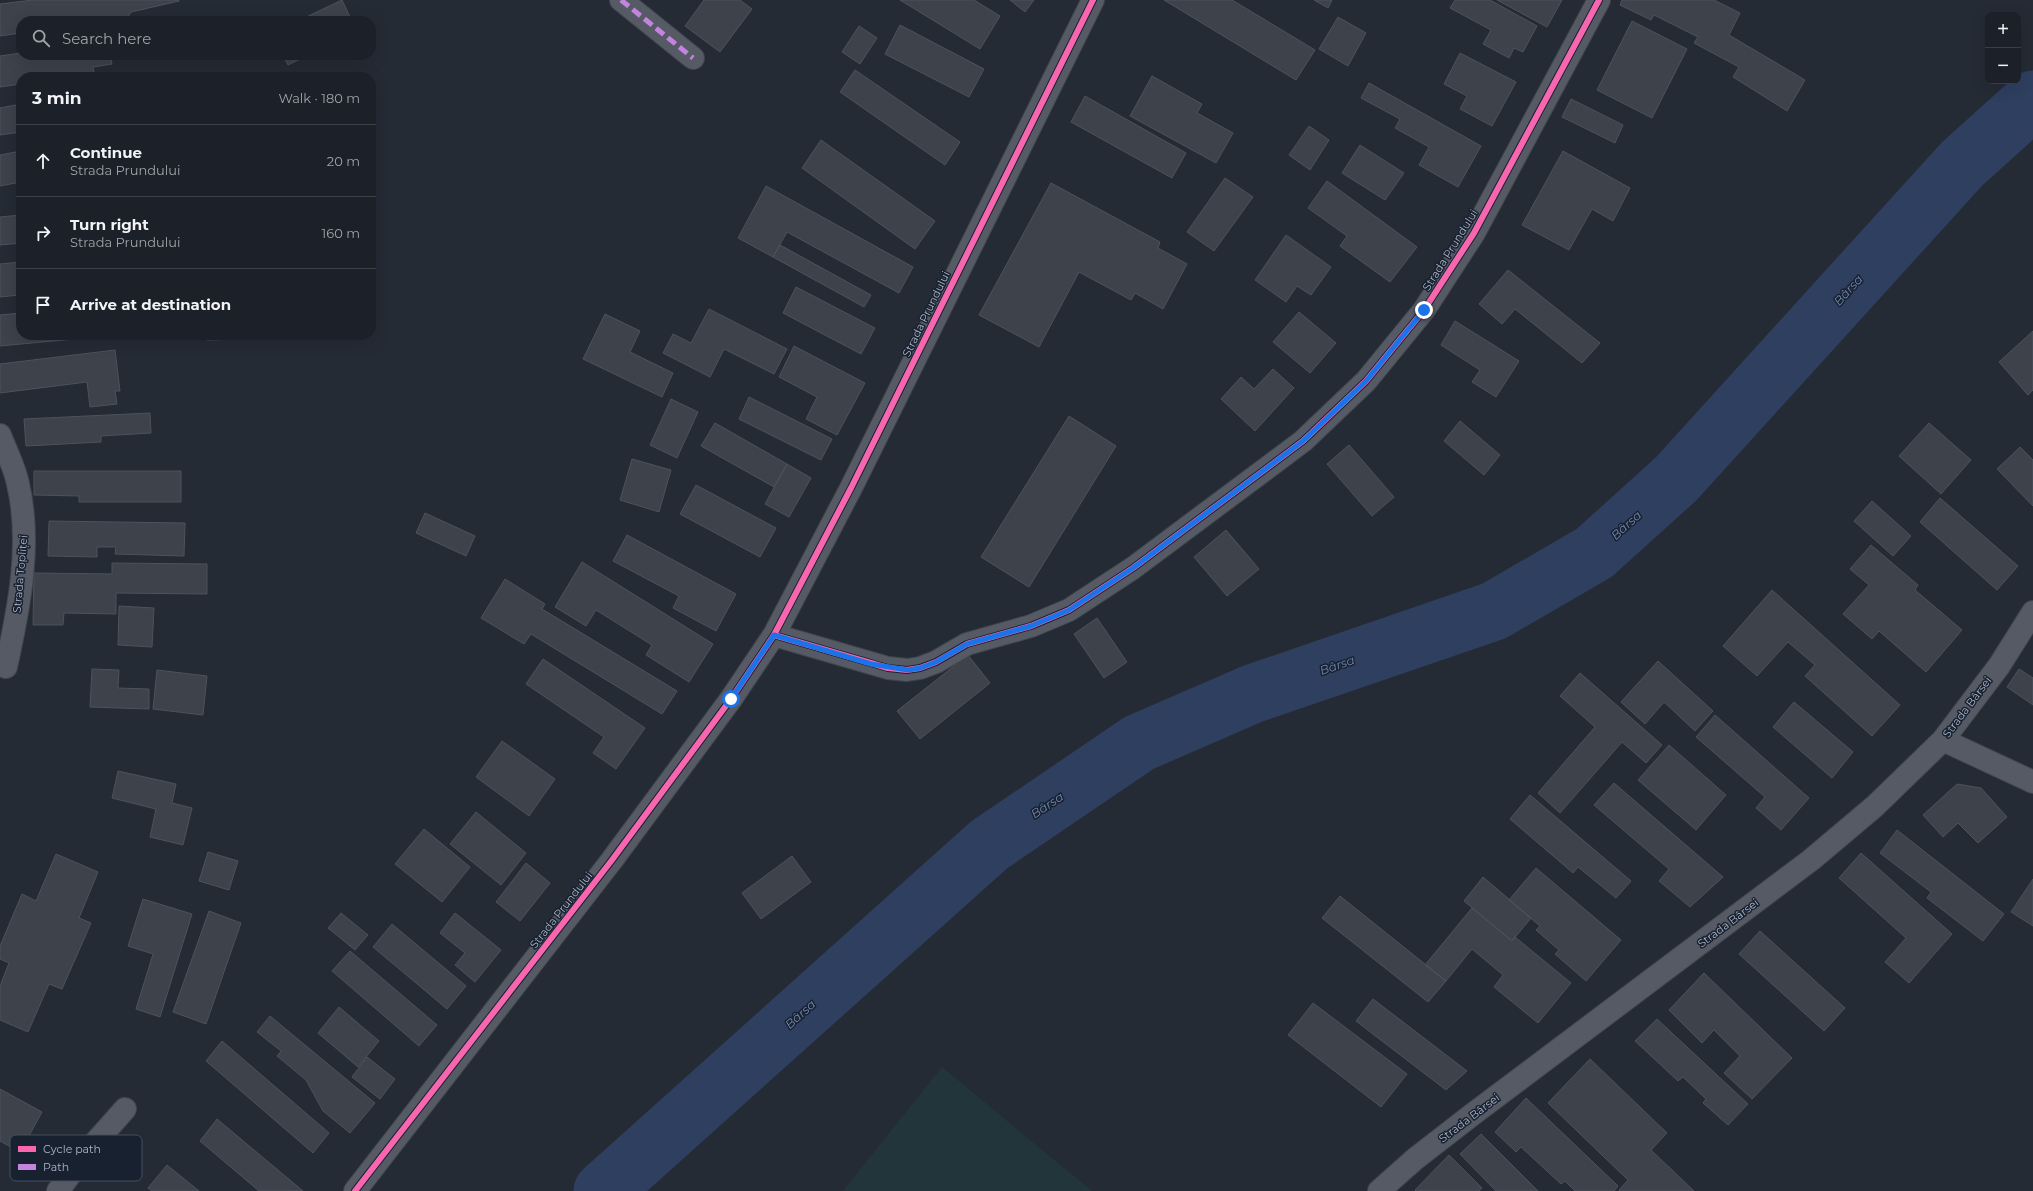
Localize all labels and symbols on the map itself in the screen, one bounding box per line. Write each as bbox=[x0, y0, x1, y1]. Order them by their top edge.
street label: Strada Prundului bbox=[1419, 207, 1481, 293]
street label: Strada Prundului bbox=[899, 269, 953, 359]
water label: Bârsa bbox=[1830, 272, 1866, 308]
route end bbox=[1415, 301, 1433, 319]
water label: Bârsa bbox=[1608, 507, 1644, 543]
street label: Strada Topliței bbox=[10, 534, 30, 614]
water label: Bârsa bbox=[1318, 652, 1356, 678]
street label: Strada Bârsei bbox=[1940, 674, 1994, 740]
route start bbox=[722, 690, 740, 708]
water label: Bârsa bbox=[1028, 789, 1066, 821]
street label: Strada Prundului bbox=[527, 869, 595, 951]
street label: Strada Bârsei bbox=[1695, 896, 1761, 950]
water label: Bârsa bbox=[782, 996, 818, 1032]
street label: Strada Bârsei bbox=[1436, 1091, 1502, 1145]
legend bbox=[10, 1135, 142, 1181]
text: Cycle path bbox=[43, 1142, 101, 1156]
text: Path bbox=[43, 1160, 69, 1174]

